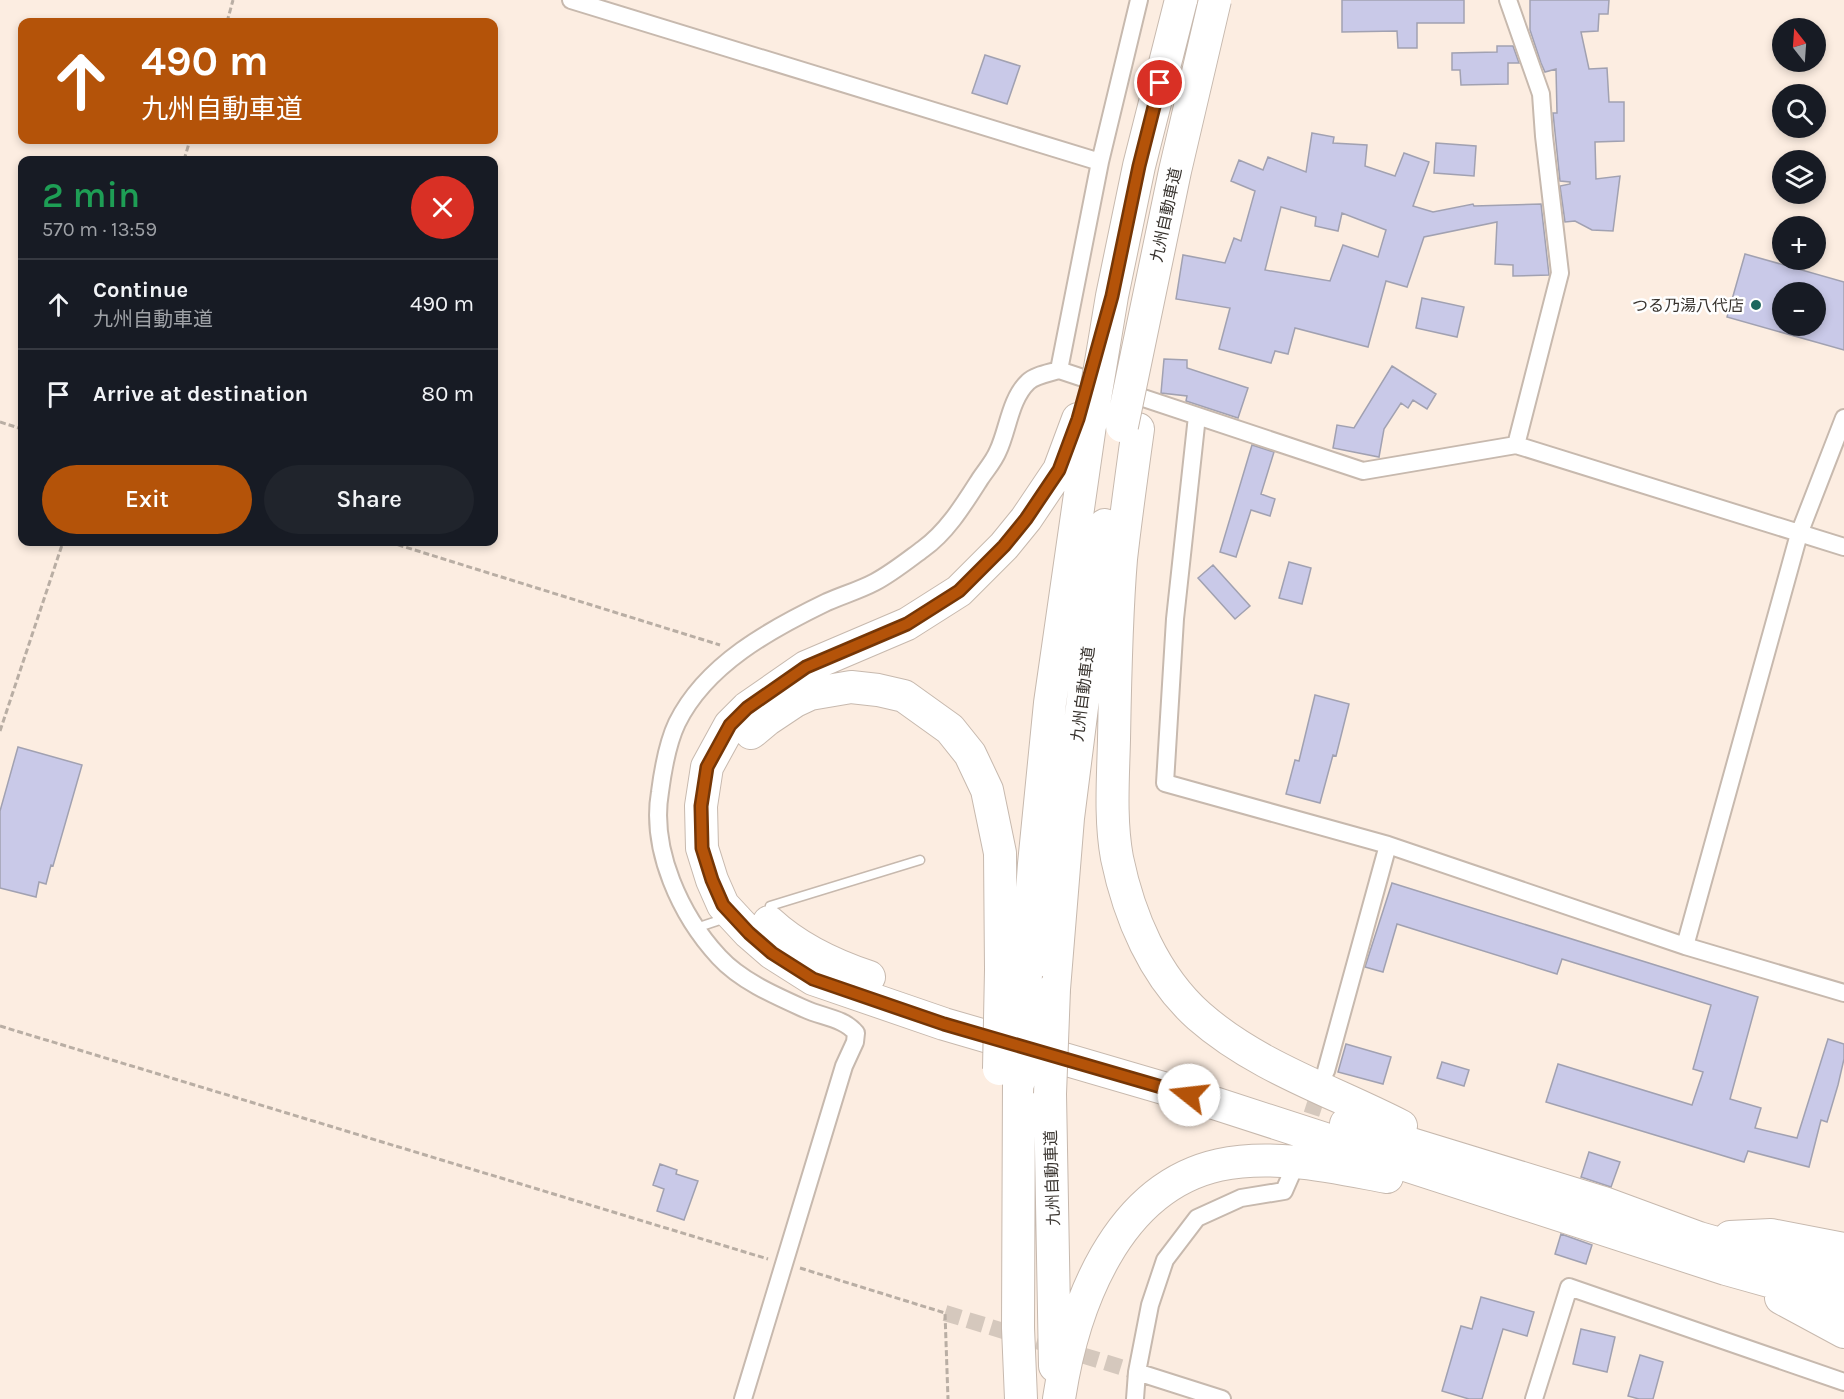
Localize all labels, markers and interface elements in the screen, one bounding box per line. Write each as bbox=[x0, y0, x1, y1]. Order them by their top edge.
north arrow bbox=[1772, 18, 1826, 72]
map controls bbox=[1772, 18, 1826, 336]
text: 490 m bbox=[141, 36, 269, 86]
icon: ahead bbox=[42, 42, 120, 120]
pin bbox=[1134, 57, 1185, 108]
icon: arrive bbox=[1143, 66, 1176, 99]
button: search bbox=[1772, 84, 1826, 138]
text: 九州自動車道 bbox=[141, 93, 303, 125]
button: layers bbox=[1772, 150, 1826, 204]
street label: 九州自動車道 bbox=[1147, 166, 1185, 264]
text: 2 min bbox=[42, 174, 140, 216]
button: close bbox=[411, 176, 474, 239]
button: + bbox=[1772, 216, 1826, 270]
text: 570 m · 13:59 bbox=[42, 218, 157, 241]
text: Continue bbox=[93, 277, 188, 303]
button: − bbox=[1772, 282, 1826, 336]
icon: ahead bbox=[42, 288, 75, 321]
text: 490 m bbox=[410, 291, 474, 317]
place label: つる乃湯八代店 bbox=[1632, 296, 1744, 315]
marker: つる乃湯八代店 bbox=[1749, 298, 1763, 312]
text: 九州自動車道 bbox=[93, 308, 213, 331]
icon: arrive bbox=[42, 378, 75, 411]
text: Arrive at destination bbox=[93, 381, 308, 407]
text: 80 m bbox=[422, 381, 474, 407]
button: Exit bbox=[42, 465, 252, 534]
button: Share bbox=[264, 465, 474, 534]
street label: 九州自動車道 bbox=[1068, 645, 1098, 743]
position arrow bbox=[1157, 1063, 1221, 1127]
street label: 九州自動車道 bbox=[1041, 1130, 1063, 1226]

